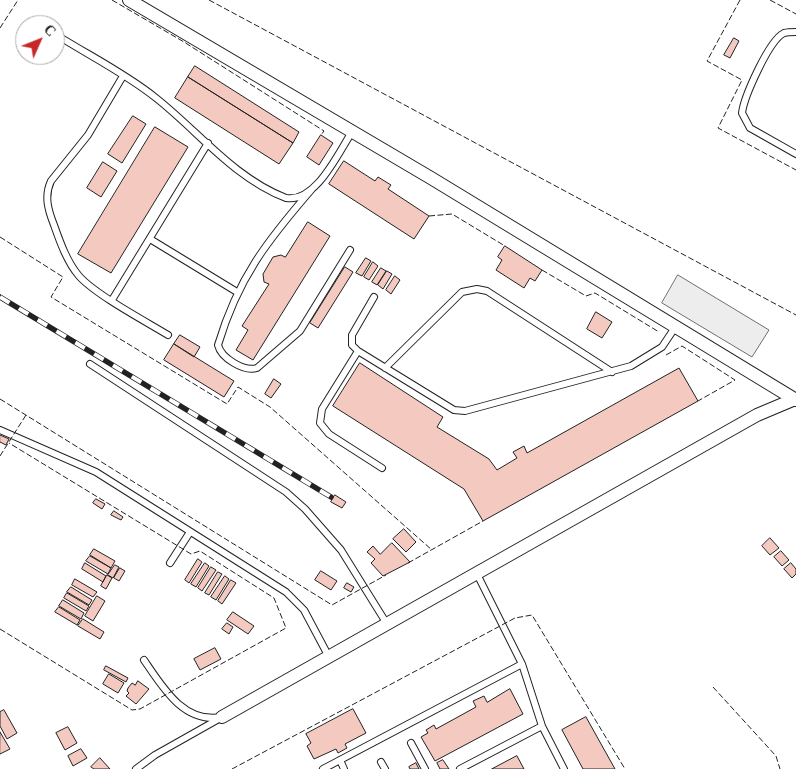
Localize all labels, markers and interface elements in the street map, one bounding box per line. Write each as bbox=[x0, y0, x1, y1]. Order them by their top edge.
north arrow bbox=[15, 15, 65, 65]
text: С bbox=[40, 20, 60, 40]

